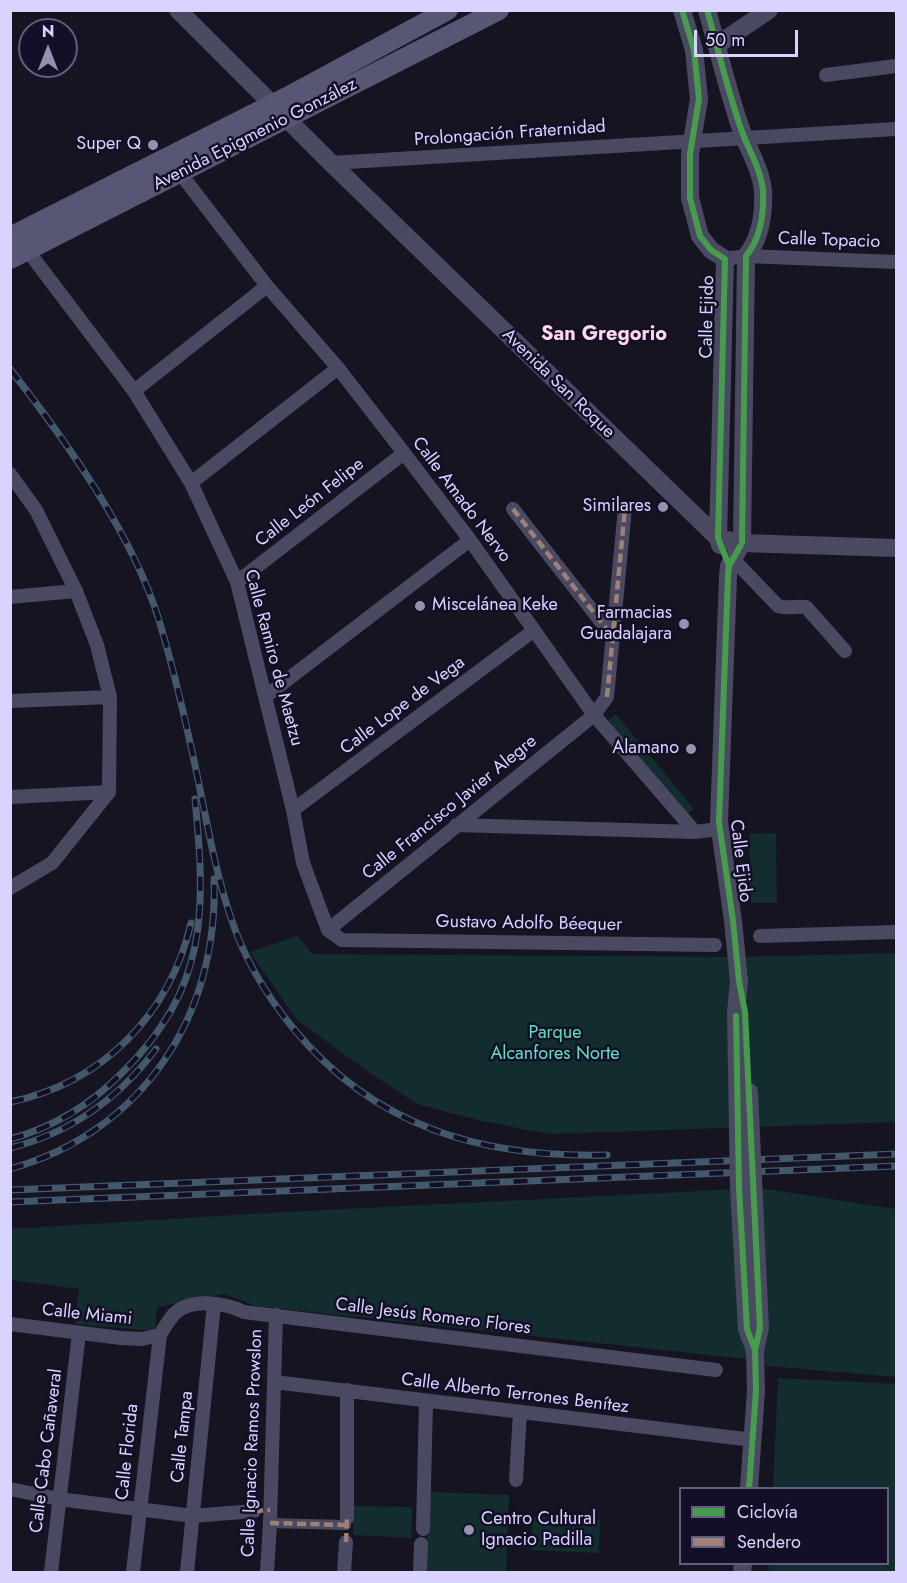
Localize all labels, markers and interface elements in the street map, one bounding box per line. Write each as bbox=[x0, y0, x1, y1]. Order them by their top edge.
north arrow bbox=[18, 18, 78, 78]
scale bar bbox=[697, 18, 800, 56]
text: N bbox=[42, 20, 54, 43]
text: 50 m bbox=[705, 27, 745, 53]
street label: Avenida Epigmenio González bbox=[150, 74, 360, 196]
street label: Prolongación Fraternidad bbox=[413, 117, 607, 151]
place label: Super Q bbox=[76, 134, 141, 156]
marker: Super Q bbox=[146, 138, 160, 152]
street label: Calle Topacio bbox=[777, 228, 881, 254]
street label: Calle Ejido bbox=[696, 275, 720, 359]
district label: San Gregorio bbox=[541, 323, 667, 347]
street label: Avenida San Roque bbox=[497, 325, 619, 443]
street label: Calle Amado Nervo bbox=[407, 433, 515, 567]
street label: Calle León Felipe bbox=[251, 454, 369, 552]
place label: Similares bbox=[583, 496, 651, 518]
marker: Similares bbox=[656, 500, 670, 514]
street label: Calle Ramiro de Maetzu bbox=[239, 567, 307, 749]
place label: Miscelánea Keke bbox=[432, 595, 558, 617]
marker: Miscelánea Keke bbox=[413, 599, 427, 613]
place label: Farmacias Guadalajara bbox=[580, 603, 672, 646]
marker: Farmacias Guadalajara bbox=[677, 617, 691, 631]
street label: Calle Lope de Vega bbox=[336, 652, 470, 760]
street label: Calle Francisco Javier Alegre bbox=[358, 731, 542, 885]
place label: Alamano bbox=[612, 738, 679, 760]
marker: Alamano bbox=[684, 742, 698, 756]
street label: Calle Ejido bbox=[724, 818, 756, 904]
street label: Gustavo Adolfo Béequer bbox=[436, 912, 622, 936]
park label: Parque Alcanfores Norte bbox=[490, 1023, 620, 1066]
street label: Calle Jesús Romero Flores bbox=[334, 1294, 532, 1340]
street label: Calle Miami bbox=[41, 1300, 133, 1330]
street label: Calle Ignacio Ramos Prowslon bbox=[238, 1329, 268, 1557]
street label: Calle Cabo Cañaveral bbox=[26, 1368, 68, 1534]
street label: Calle Alberto Terrones Benítez bbox=[400, 1369, 630, 1419]
street label: Calle Tampa bbox=[167, 1390, 199, 1484]
street label: Calle Florida bbox=[112, 1403, 144, 1501]
legend bbox=[679, 1487, 889, 1565]
text: Ciclovía bbox=[737, 1499, 798, 1525]
place label: Centro Cultural Ignacio Padilla bbox=[481, 1509, 596, 1552]
marker: Centro Cultural Ignacio Padilla bbox=[462, 1523, 476, 1537]
text: Sendero bbox=[737, 1529, 801, 1555]

